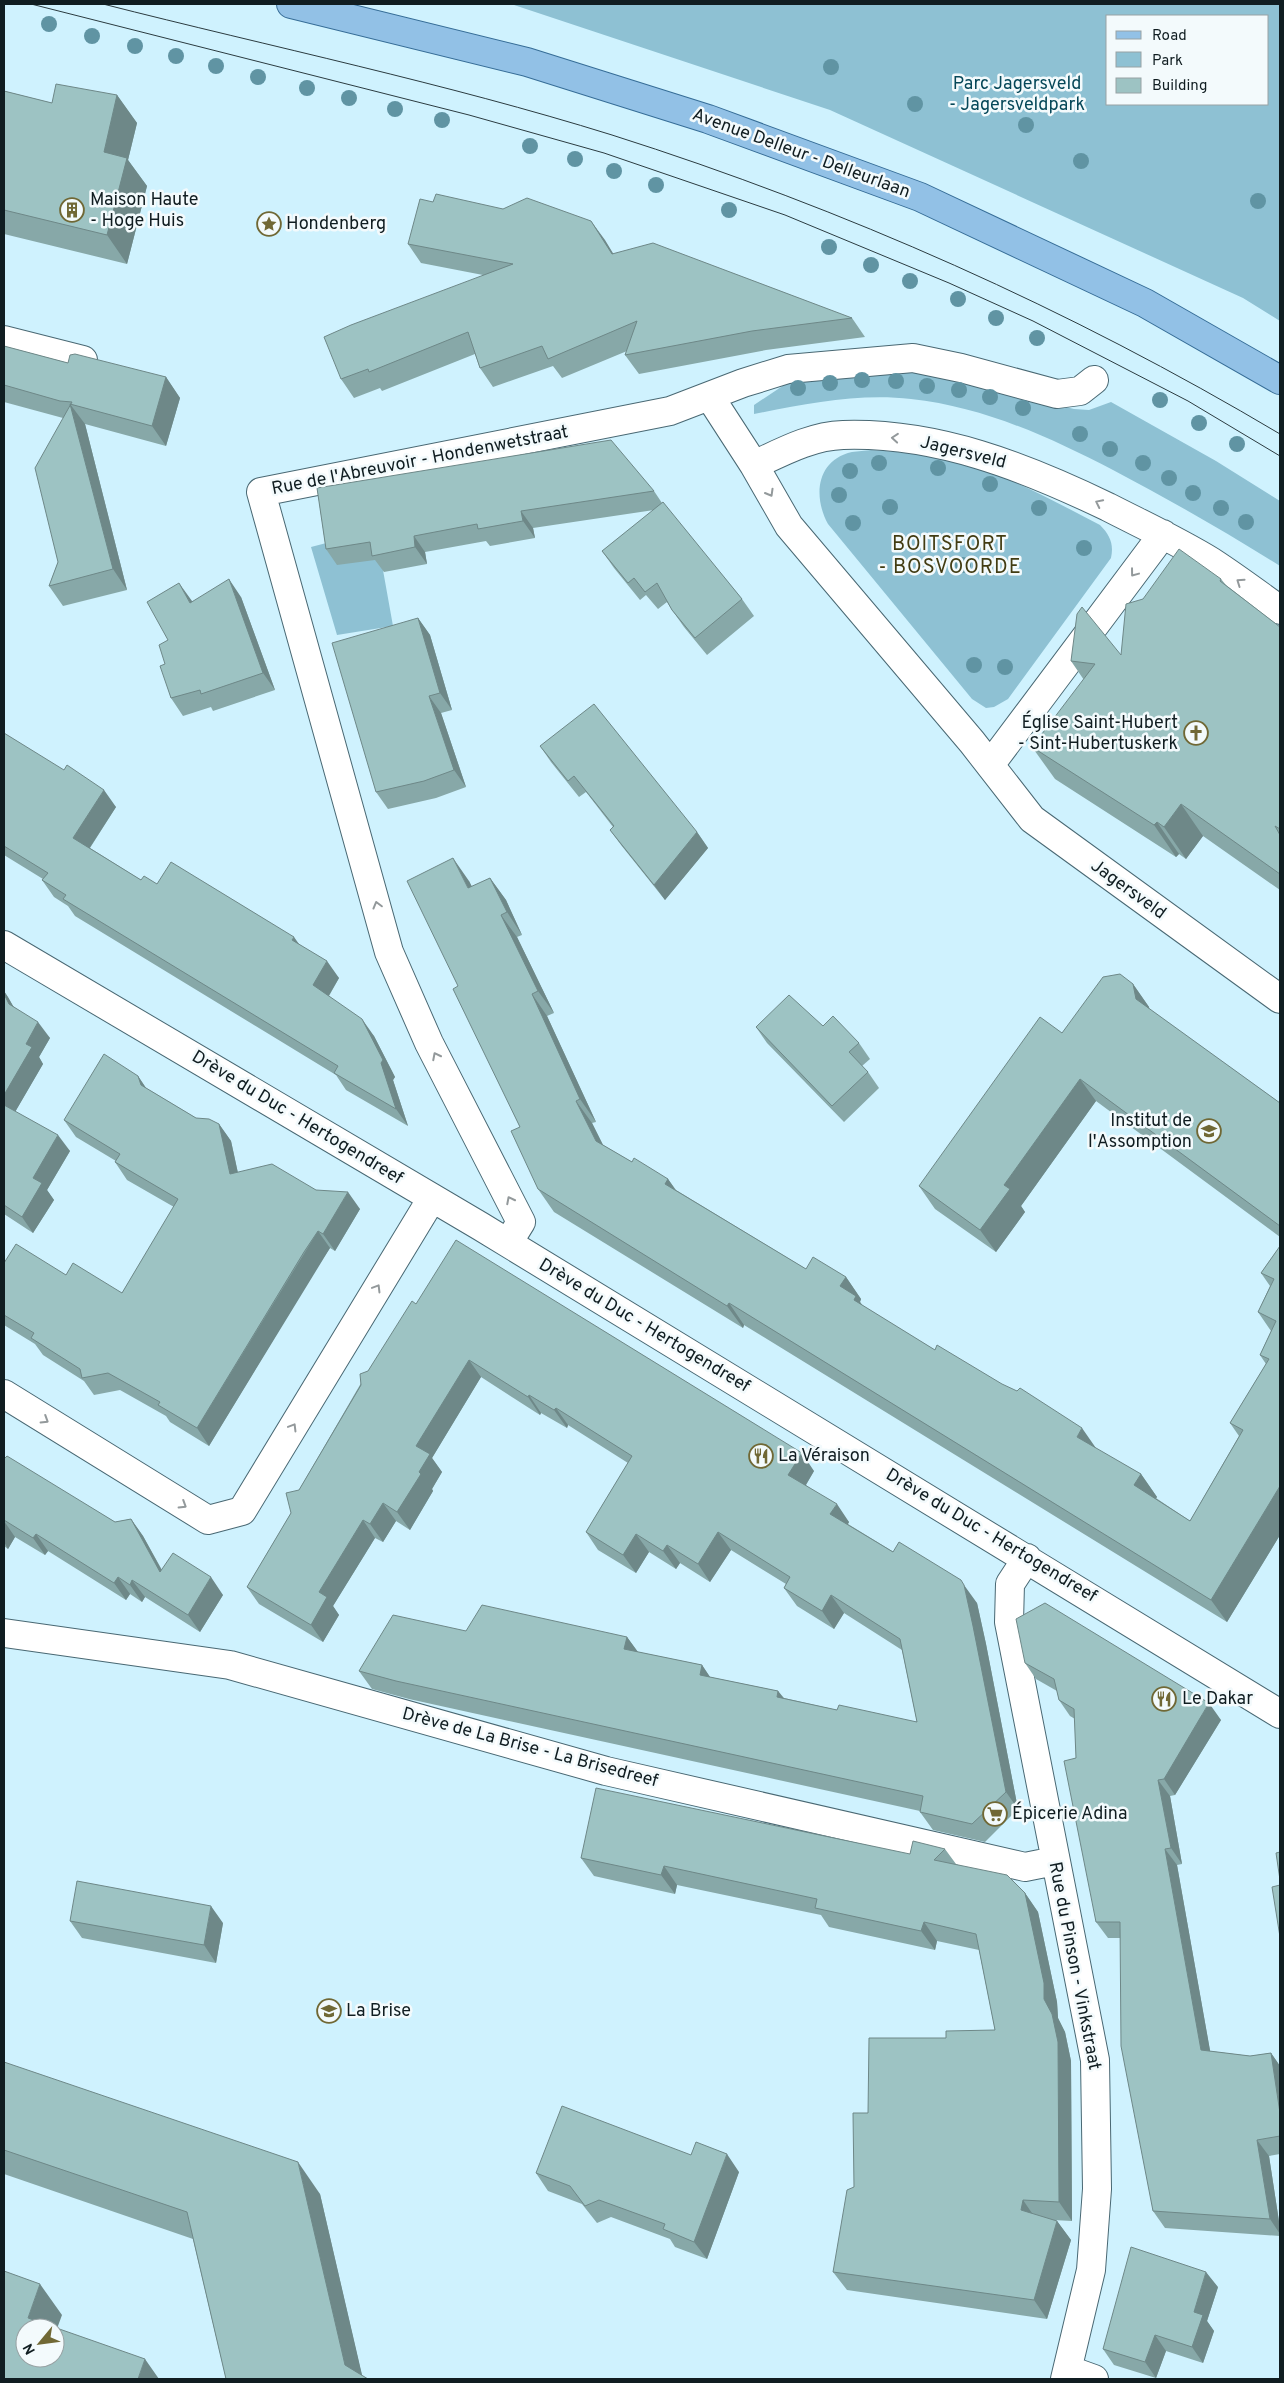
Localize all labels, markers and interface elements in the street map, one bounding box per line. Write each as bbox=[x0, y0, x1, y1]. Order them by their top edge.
legend bbox=[1106, 15, 1269, 105]
text: Road bbox=[1152, 27, 1187, 46]
text: Park bbox=[1152, 52, 1183, 71]
park label: Parc Jagersveld - Jagersveldpark bbox=[949, 73, 1085, 117]
text: Building bbox=[1152, 77, 1207, 96]
street label: Avenue Delleur - Delleurlaan bbox=[689, 104, 913, 204]
place label: Maison Haute - Hoge Huis bbox=[90, 189, 199, 233]
building icon: Maison Haute - Hoge Huis bbox=[59, 197, 85, 223]
place icon: Hondenberg bbox=[256, 211, 282, 237]
place label: Hondenberg bbox=[286, 213, 386, 236]
street label: Rue de l'Abreuvoir - Hondenwetstraat bbox=[270, 421, 570, 501]
street label: Jagersveld bbox=[917, 431, 1009, 475]
one-way arrow bbox=[891, 433, 899, 444]
one-way arrow bbox=[764, 488, 774, 497]
one-way arrow bbox=[1095, 499, 1104, 509]
district label: BOITSFORT - BOSVOORDE bbox=[878, 532, 1022, 581]
one-way arrow bbox=[1131, 567, 1140, 577]
one-way arrow bbox=[1237, 579, 1246, 588]
place label: Église Saint-Hubert - Sint-Hubertuskerk bbox=[1018, 710, 1178, 756]
church icon: Église Saint-Hubert - Sint-Hubertuskerk bbox=[1183, 720, 1209, 746]
street label: Jagersveld bbox=[1086, 855, 1170, 925]
one-way arrow bbox=[372, 900, 383, 909]
street label: Drève du Duc - Hertogendreef bbox=[187, 1046, 407, 1190]
one-way arrow bbox=[432, 1052, 442, 1061]
place label: Institut de l'Assomption bbox=[1088, 1110, 1192, 1154]
school or university icon: Institut de l'Assomption bbox=[1196, 1118, 1222, 1144]
one-way arrow bbox=[506, 1197, 516, 1206]
street label: Drève du Duc - Hertogendreef bbox=[534, 1254, 754, 1398]
one-way arrow bbox=[371, 1284, 381, 1293]
one-way arrow bbox=[40, 1413, 49, 1423]
one-way arrow bbox=[287, 1423, 296, 1432]
restaurant icon: La Véraison bbox=[748, 1443, 774, 1469]
place label: La Véraison bbox=[778, 1445, 870, 1468]
street label: Drève du Duc - Hertogendreef bbox=[881, 1464, 1101, 1608]
one-way arrow bbox=[178, 1499, 187, 1509]
restaurant icon: Le Dakar bbox=[1151, 1686, 1177, 1712]
place label: Le Dakar bbox=[1182, 1688, 1253, 1711]
street label: Drève de La Brise - La Brisedreef bbox=[399, 1703, 661, 1793]
supermarket icon: Épicerie Adina bbox=[982, 1801, 1008, 1827]
place label: Épicerie Adina bbox=[1012, 1801, 1128, 1826]
street label: Rue du Pinson - Vinkstraat bbox=[1043, 1860, 1105, 2072]
school or university icon: La Brise bbox=[316, 1998, 342, 2024]
place label: La Brise bbox=[346, 2000, 411, 2023]
north arrow bbox=[15, 2318, 65, 2368]
text: N bbox=[20, 2340, 40, 2357]

